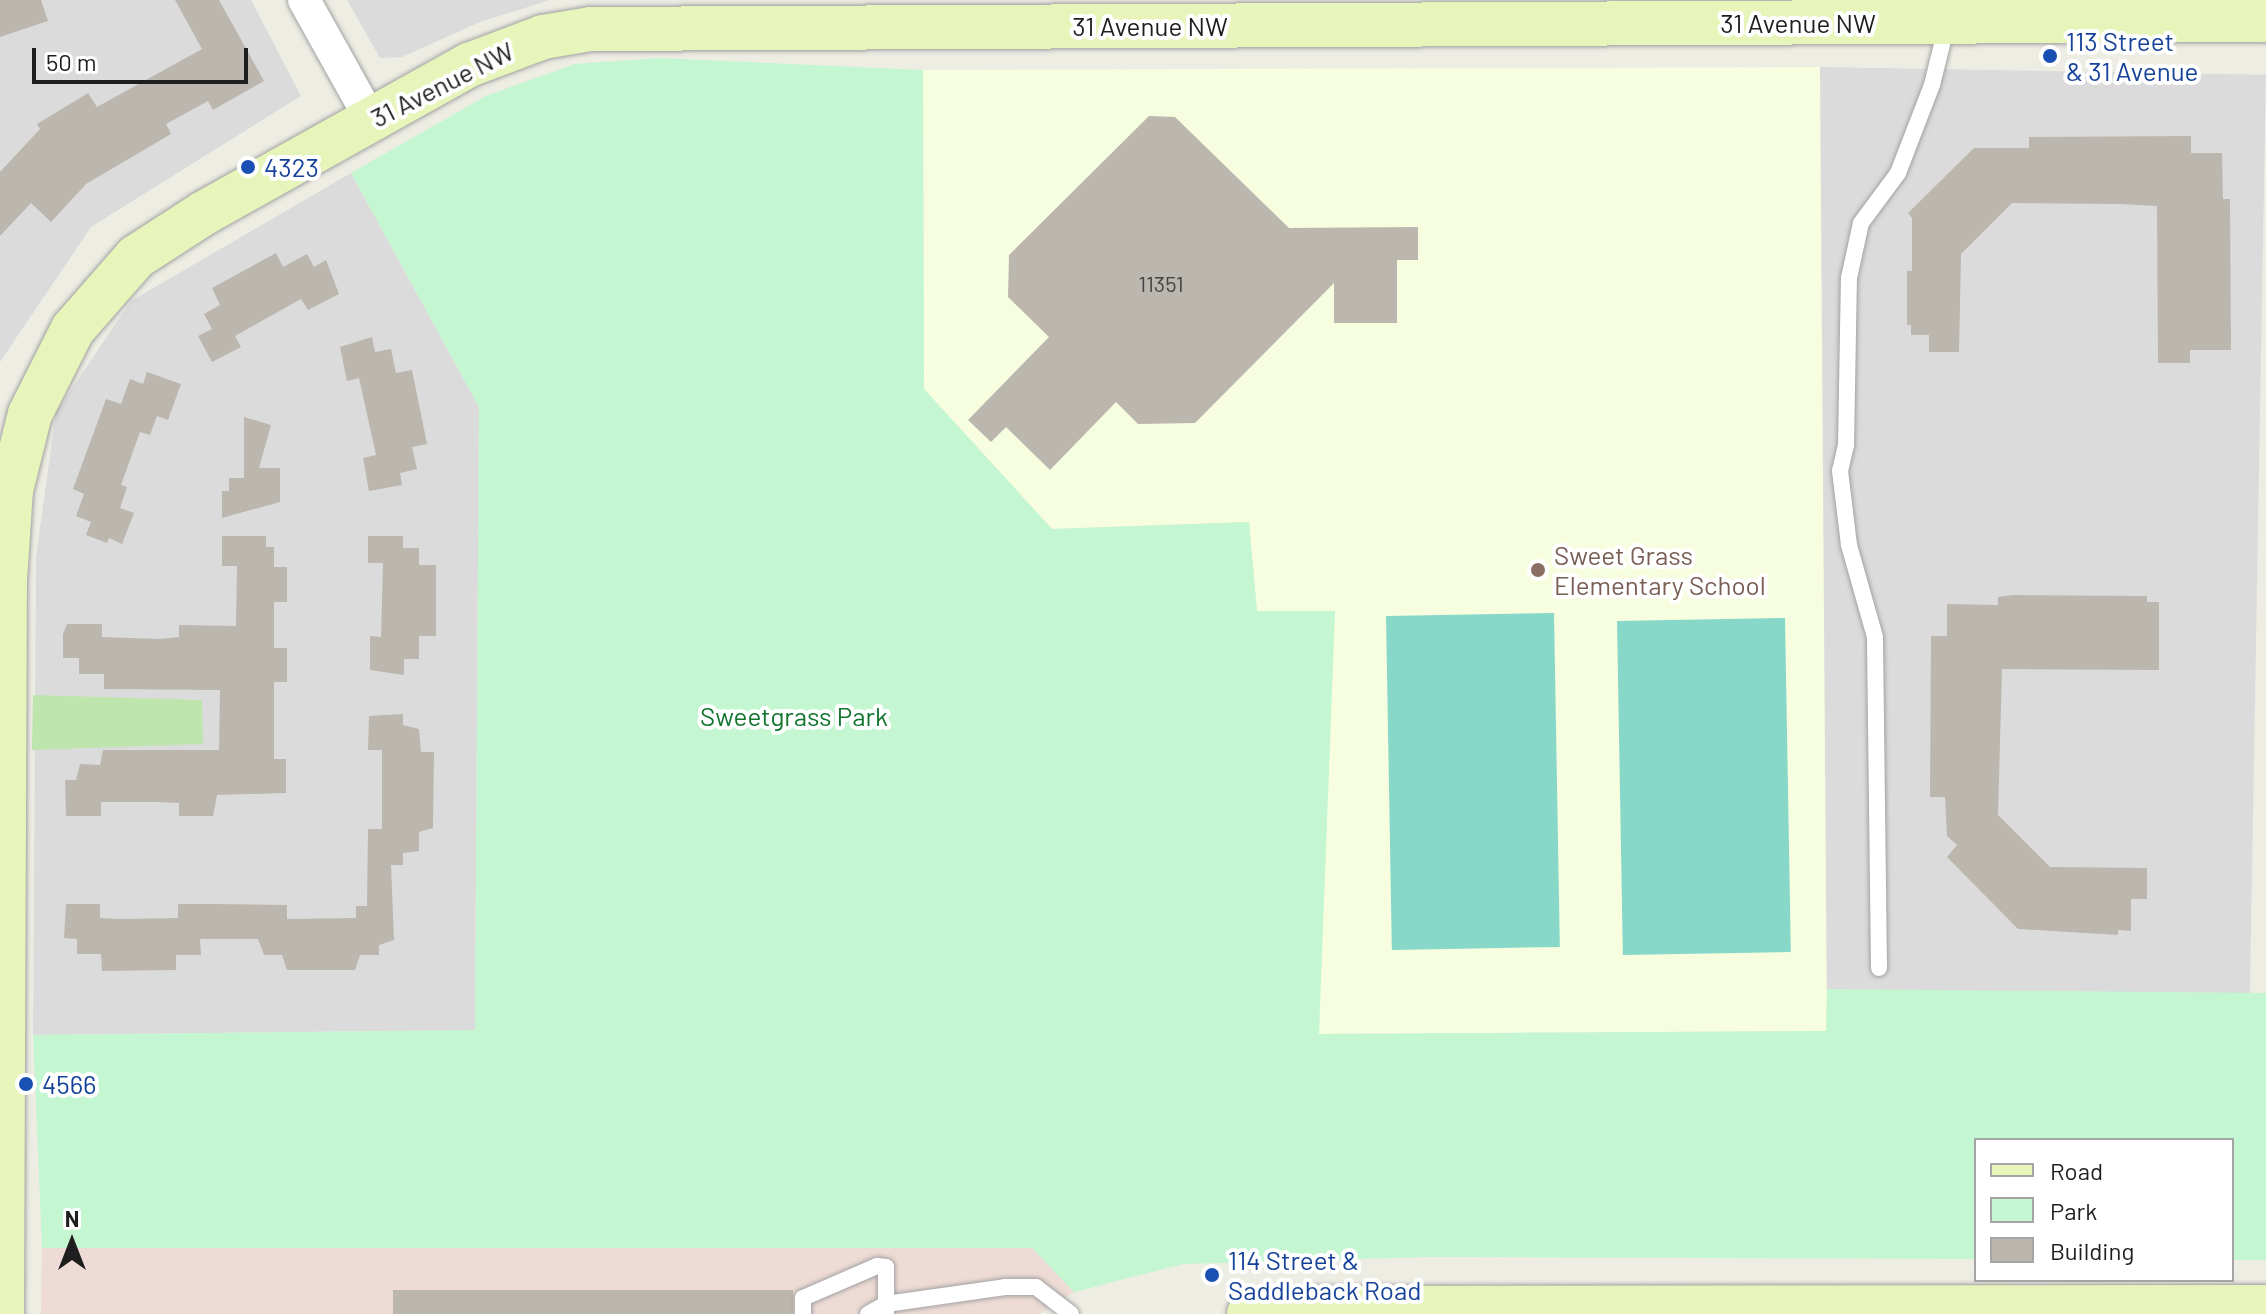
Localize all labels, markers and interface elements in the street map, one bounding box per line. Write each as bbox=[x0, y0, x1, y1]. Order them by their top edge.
street label: 31 Avenue NW bbox=[1720, 7, 1876, 39]
street label: 31 Avenue NW bbox=[1072, 10, 1228, 42]
place label: 113 Street & 31 Avenue bbox=[2066, 25, 2198, 86]
scale bar bbox=[36, 32, 252, 82]
street label: 31 Avenue NW bbox=[366, 35, 518, 133]
text: 50 m bbox=[46, 47, 97, 76]
marker: 113 Street & 31 Avenue bbox=[2041, 47, 2059, 65]
place label: 4323 bbox=[264, 151, 319, 183]
marker: 4323 bbox=[239, 158, 257, 176]
house number: 11351 bbox=[1138, 271, 1184, 297]
place label: Sweet Grass Elementary School bbox=[1554, 539, 1766, 600]
marker: Sweet Grass Elementary School bbox=[1529, 561, 1547, 579]
park label: Sweetgrass Park bbox=[700, 700, 888, 732]
place label: 4566 bbox=[42, 1068, 96, 1100]
marker: 4566 bbox=[17, 1075, 35, 1093]
legend bbox=[1974, 1138, 2234, 1282]
text: Road bbox=[2050, 1156, 2103, 1185]
text: Park bbox=[2050, 1196, 2097, 1225]
north arrow bbox=[32, 1202, 112, 1282]
text: N bbox=[65, 1205, 79, 1231]
text: Building bbox=[2050, 1236, 2134, 1265]
place label: 114 Street & Saddleback Road bbox=[1228, 1244, 1421, 1306]
marker: 114 Street & Saddleback Road bbox=[1203, 1266, 1221, 1284]

